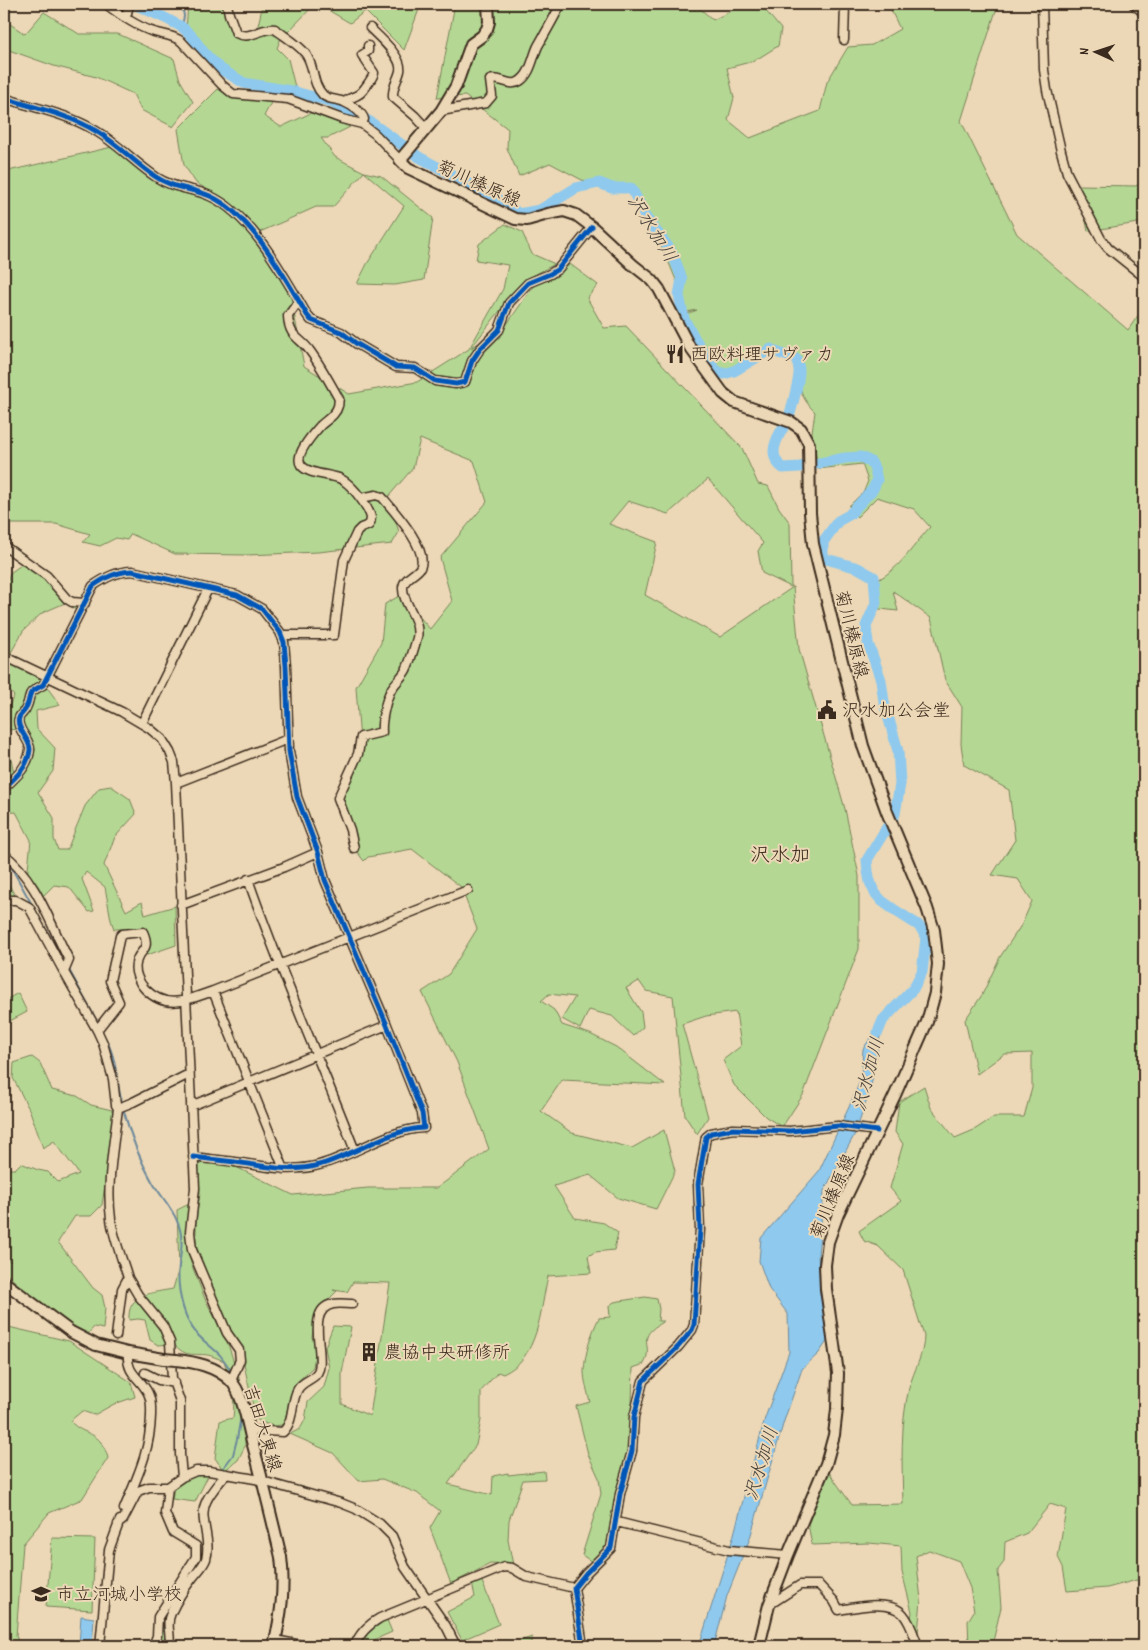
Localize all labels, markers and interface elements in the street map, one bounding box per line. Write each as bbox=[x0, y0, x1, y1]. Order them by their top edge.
north arrow bbox=[1070, 28, 1120, 78]
text: N bbox=[1075, 47, 1095, 55]
street label: 菊川榛原線 bbox=[432, 156, 524, 215]
water label: 沢水加川 bbox=[618, 190, 682, 269]
restaurant icon: 西欧料理サヴァカ bbox=[664, 343, 686, 365]
place label: 西欧料理サヴァカ bbox=[690, 344, 834, 369]
street label: 菊川榛原線 bbox=[827, 588, 873, 681]
public building icon: 沢水加公会堂 bbox=[816, 699, 838, 721]
place label: 沢水加公会堂 bbox=[842, 700, 950, 725]
district label: 沢水加 bbox=[750, 843, 810, 871]
water label: 沢水加川 bbox=[848, 1035, 893, 1115]
street label: 菊川榛原線 bbox=[806, 1151, 863, 1243]
building icon: 農協中央研修所 bbox=[358, 1341, 380, 1363]
place label: 農協中央研修所 bbox=[384, 1342, 510, 1367]
street label: 吉田大東線 bbox=[235, 1382, 286, 1475]
water label: 沢水加川 bbox=[739, 1424, 787, 1504]
school or university icon: 市立河城小学校 bbox=[30, 1583, 52, 1605]
place label: 市立河城小学校 bbox=[56, 1584, 182, 1609]

